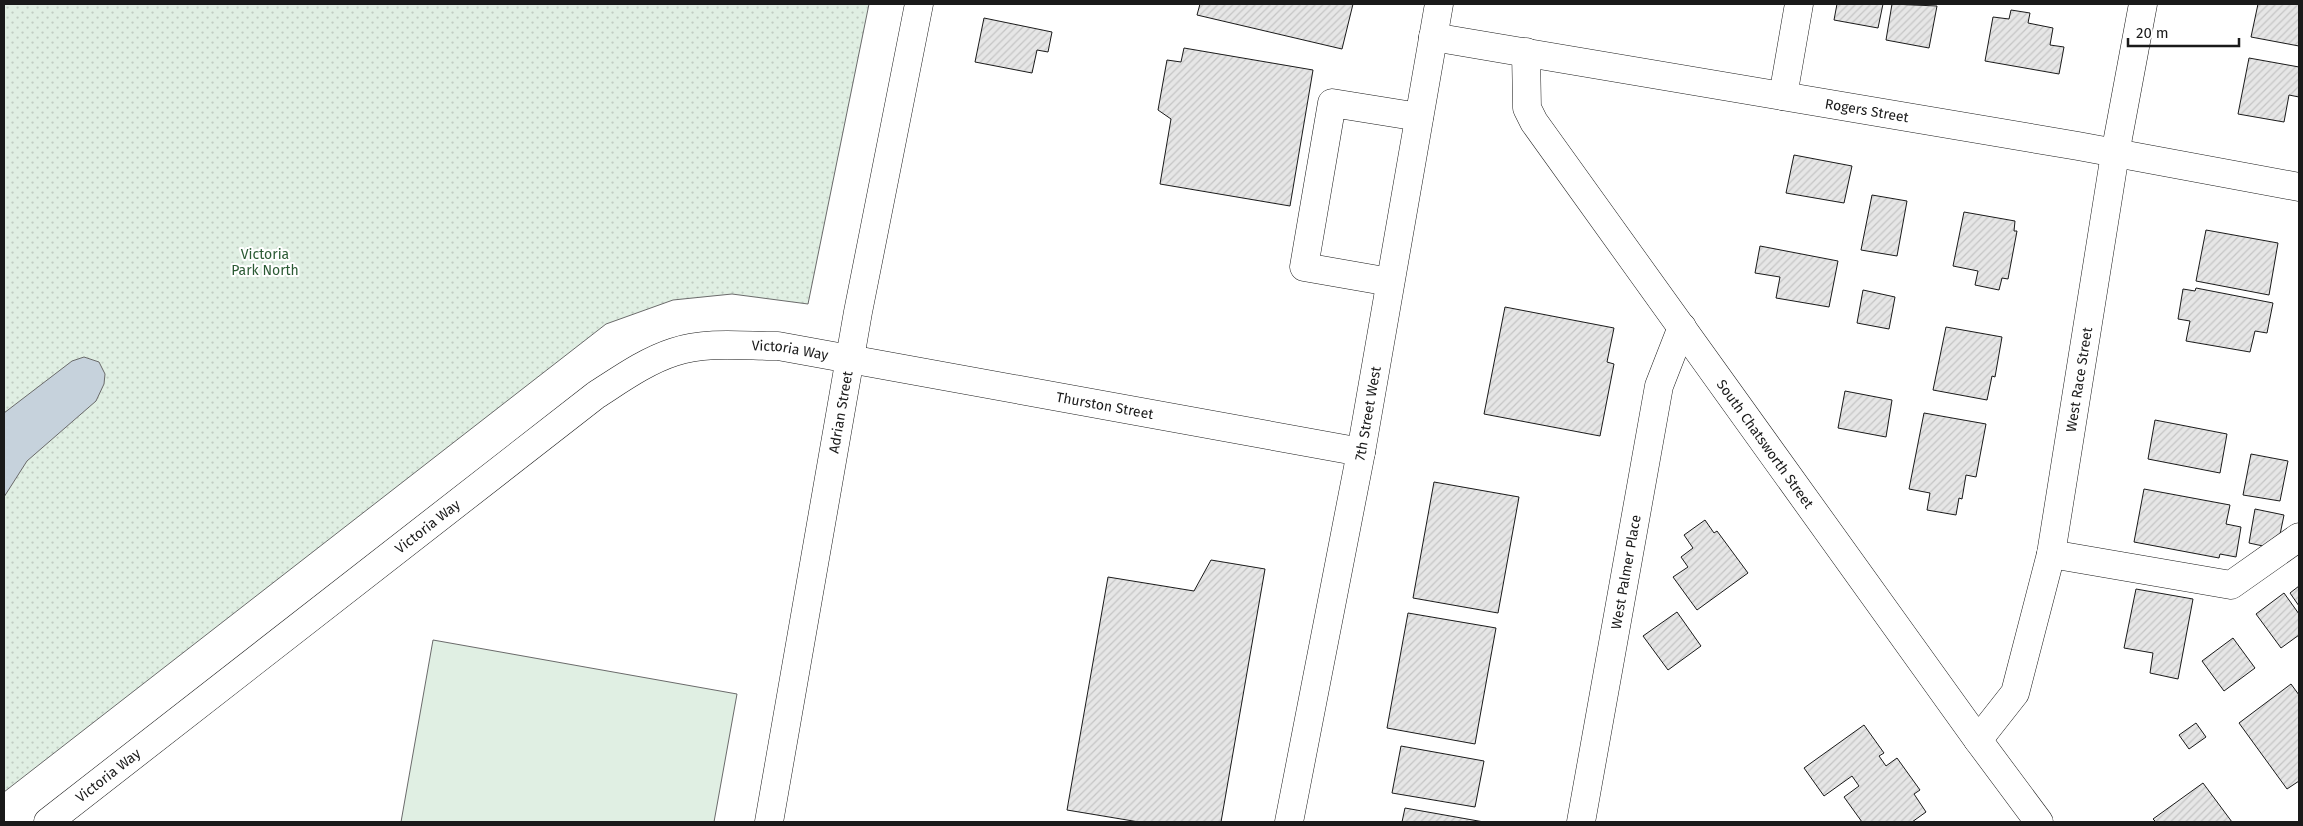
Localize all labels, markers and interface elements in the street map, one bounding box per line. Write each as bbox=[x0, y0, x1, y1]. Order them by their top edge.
scale bar bbox=[2128, 15, 2239, 47]
text: 20 m bbox=[2136, 24, 2169, 42]
street label: Rogers Street bbox=[1824, 95, 1911, 126]
park label: Victoria Park North bbox=[231, 246, 299, 279]
street label: West Race Street bbox=[2063, 325, 2096, 433]
street label: Victoria Way bbox=[751, 337, 830, 364]
street label: 7th Street West bbox=[1351, 364, 1385, 462]
street label: Adrian Street bbox=[825, 369, 857, 455]
street label: South Chatsworth Street bbox=[1713, 376, 1817, 513]
street label: Thurston Street bbox=[1055, 389, 1156, 423]
street label: Victoria Way bbox=[392, 496, 464, 557]
street label: West Palmer Place bbox=[1608, 514, 1645, 631]
street label: Victoria Way bbox=[72, 745, 144, 806]

